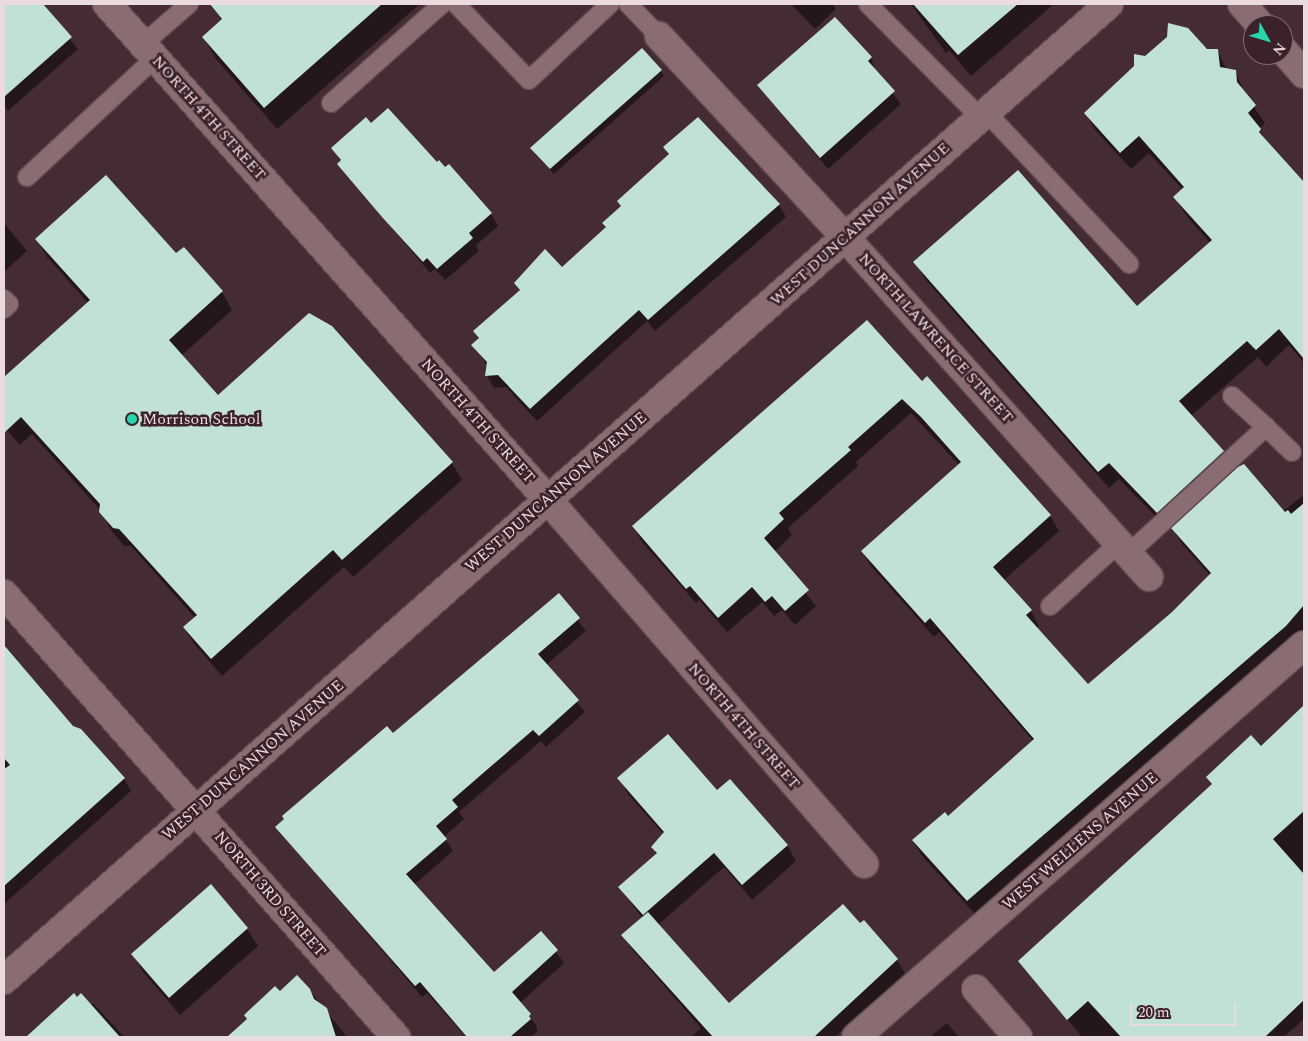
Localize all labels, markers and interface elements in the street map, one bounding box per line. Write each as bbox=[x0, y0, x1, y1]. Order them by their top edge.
north arrow bbox=[1243, 15, 1293, 65]
text: N bbox=[1268, 38, 1291, 60]
street label: NORTH 4TH STREET bbox=[148, 52, 270, 184]
street label: WEST DUNCANNON AVENUE bbox=[766, 138, 954, 310]
street label: NORTH LAWRENCE STREET bbox=[855, 249, 1017, 427]
street label: NORTH 4TH STREET bbox=[417, 355, 539, 487]
street label: WEST DUNCANNON AVENUE bbox=[461, 408, 651, 576]
place label: Morrison School bbox=[142, 409, 260, 429]
marker: Morrison School bbox=[126, 413, 138, 425]
street label: NORTH 4TH STREET bbox=[684, 659, 804, 793]
street label: WEST DUNCANNON AVENUE bbox=[158, 676, 348, 844]
street label: WEST WELLENS AVENUE bbox=[998, 768, 1162, 914]
street label: NORTH 3RD STREET bbox=[210, 827, 330, 961]
scale bar bbox=[1133, 994, 1239, 1026]
text: 20 m bbox=[1138, 1001, 1170, 1024]

